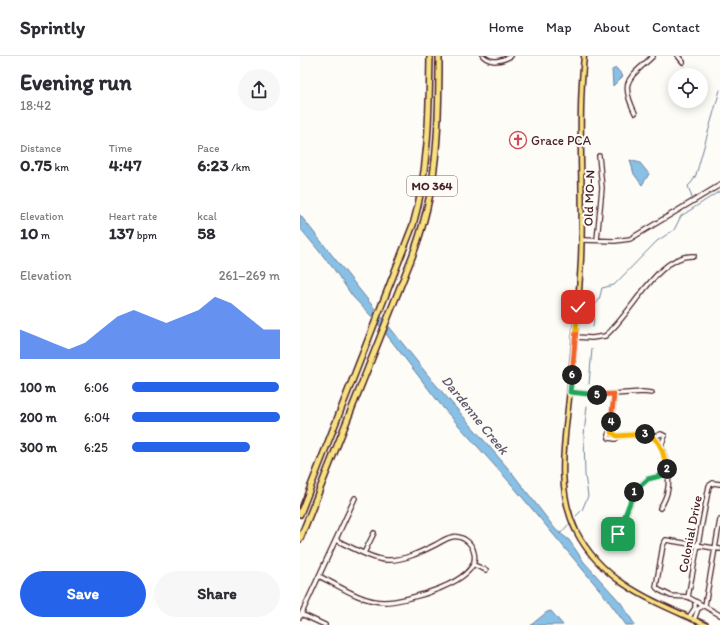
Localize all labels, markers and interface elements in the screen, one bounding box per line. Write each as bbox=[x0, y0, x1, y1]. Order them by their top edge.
text: Sprintly bbox=[20, 16, 85, 39]
text: Home bbox=[489, 19, 524, 36]
text: Map bbox=[546, 19, 572, 36]
text: About bbox=[594, 19, 630, 36]
text: Contact bbox=[652, 19, 700, 36]
map controls bbox=[668, 68, 708, 108]
button: locate bbox=[668, 68, 708, 108]
text: Evening run bbox=[20, 69, 132, 96]
button: share bbox=[238, 69, 280, 111]
text: 18:42 bbox=[20, 98, 51, 113]
church icon: Grace PCA bbox=[508, 130, 528, 150]
place label: Grace PCA bbox=[531, 133, 592, 148]
text: Distance bbox=[20, 142, 61, 155]
text: Time bbox=[109, 142, 132, 155]
text: Pace bbox=[197, 142, 219, 155]
text: 0.75 bbox=[20, 155, 52, 175]
text: 4:47 bbox=[109, 155, 142, 175]
text: 6:23 bbox=[197, 155, 229, 175]
text: km bbox=[52, 161, 69, 174]
text: /km bbox=[229, 161, 250, 174]
street label: Old MO-N bbox=[581, 169, 597, 227]
road number: MO 364 bbox=[407, 176, 457, 196]
text: Elevation bbox=[20, 210, 64, 223]
text: Heart rate bbox=[109, 210, 157, 223]
text: kcal bbox=[197, 210, 217, 223]
text: 10 bbox=[20, 223, 38, 243]
text: 137 bbox=[109, 223, 134, 243]
text: 58 bbox=[197, 223, 216, 243]
text: m bbox=[38, 229, 50, 242]
text: bpm bbox=[134, 229, 157, 242]
text: Elevation bbox=[20, 268, 72, 283]
text: 261–269 m bbox=[219, 268, 280, 283]
pin bbox=[561, 290, 595, 324]
icon: check bbox=[567, 296, 589, 318]
pin: 6 bbox=[562, 365, 582, 385]
text: 6 bbox=[569, 368, 575, 381]
water label: Dardenne Creek bbox=[438, 372, 513, 459]
text: 100 m bbox=[20, 380, 56, 395]
text: 6:06 bbox=[84, 380, 109, 395]
pin: 5 bbox=[587, 385, 607, 405]
text: 5 bbox=[594, 388, 600, 401]
text: 200 m bbox=[20, 410, 57, 425]
text: 6:04 bbox=[84, 410, 110, 425]
pin: 4 bbox=[601, 412, 621, 432]
text: 4 bbox=[608, 415, 614, 428]
pin: 3 bbox=[635, 424, 655, 444]
text: 3 bbox=[642, 427, 648, 440]
text: 300 m bbox=[20, 440, 57, 455]
text: 6:25 bbox=[84, 440, 108, 455]
pin: 2 bbox=[657, 459, 677, 479]
text: 2 bbox=[664, 462, 670, 475]
pin: 1 bbox=[624, 482, 644, 502]
text: 1 bbox=[631, 485, 637, 498]
street label: Colonial Drive bbox=[675, 494, 705, 574]
pin bbox=[601, 517, 635, 551]
icon: arrive bbox=[607, 523, 629, 545]
button: Save bbox=[20, 571, 146, 617]
button: Share bbox=[154, 571, 280, 617]

